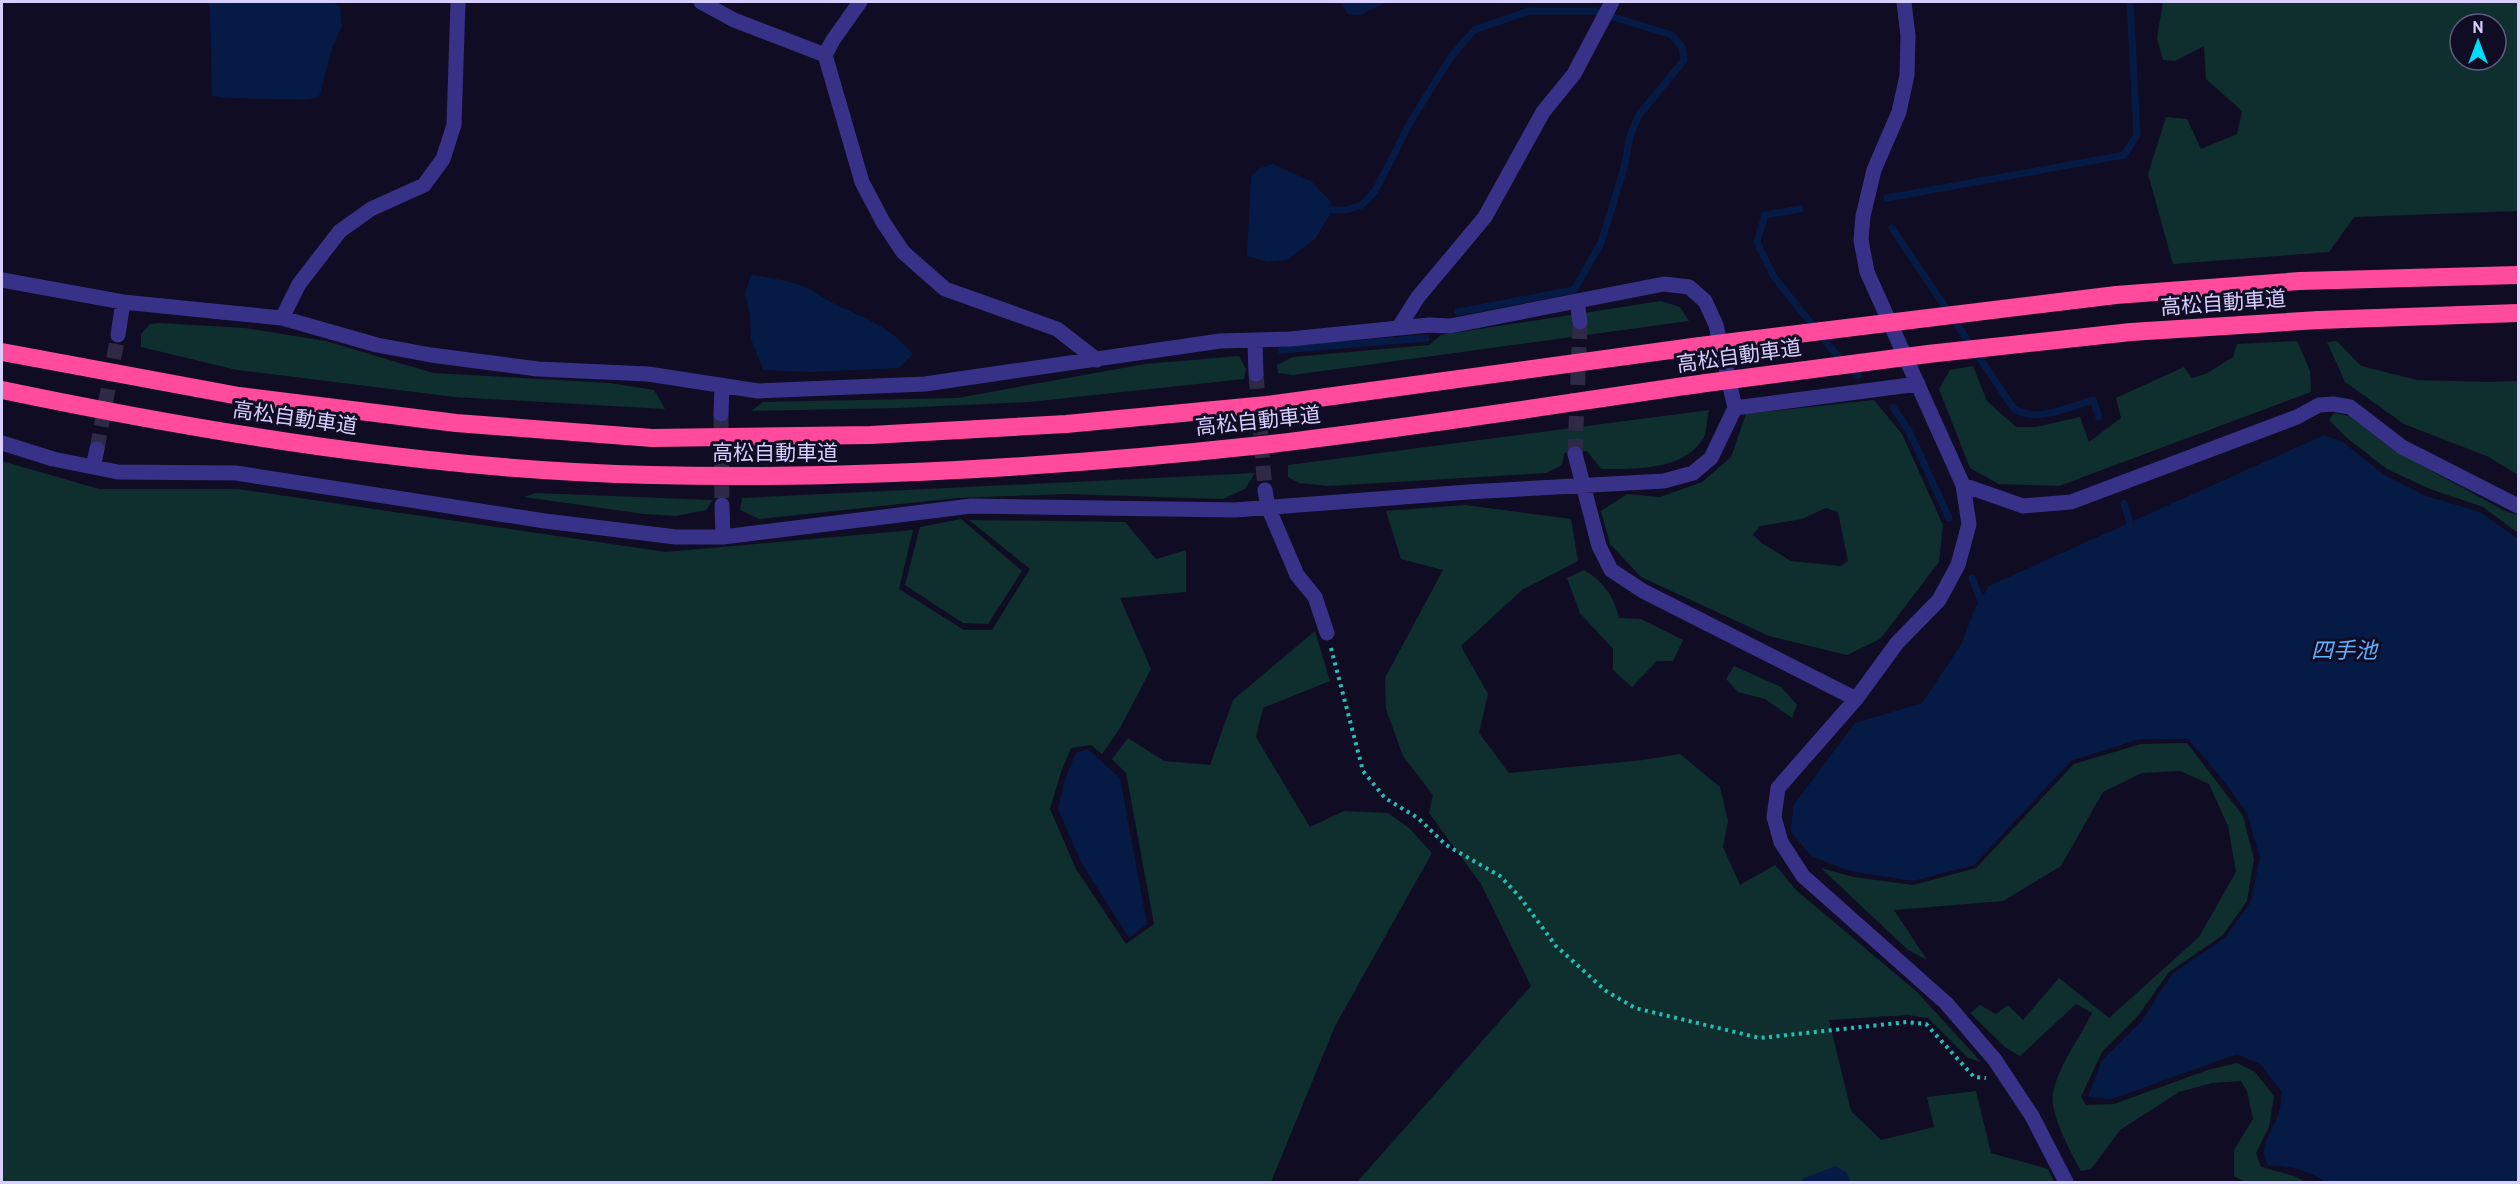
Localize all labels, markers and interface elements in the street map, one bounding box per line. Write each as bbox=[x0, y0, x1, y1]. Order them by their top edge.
north arrow bbox=[2448, 12, 2508, 72]
text: N bbox=[2472, 19, 2484, 39]
street label: 高松自動車道 bbox=[2159, 287, 2287, 322]
street label: 高松自動車道 bbox=[1675, 335, 1803, 380]
street label: 高松自動車道 bbox=[231, 397, 359, 442]
street label: 高松自動車道 bbox=[1194, 402, 1322, 443]
street label: 高松自動車道 bbox=[712, 441, 838, 468]
water label: 四手池 bbox=[2311, 639, 2379, 666]

